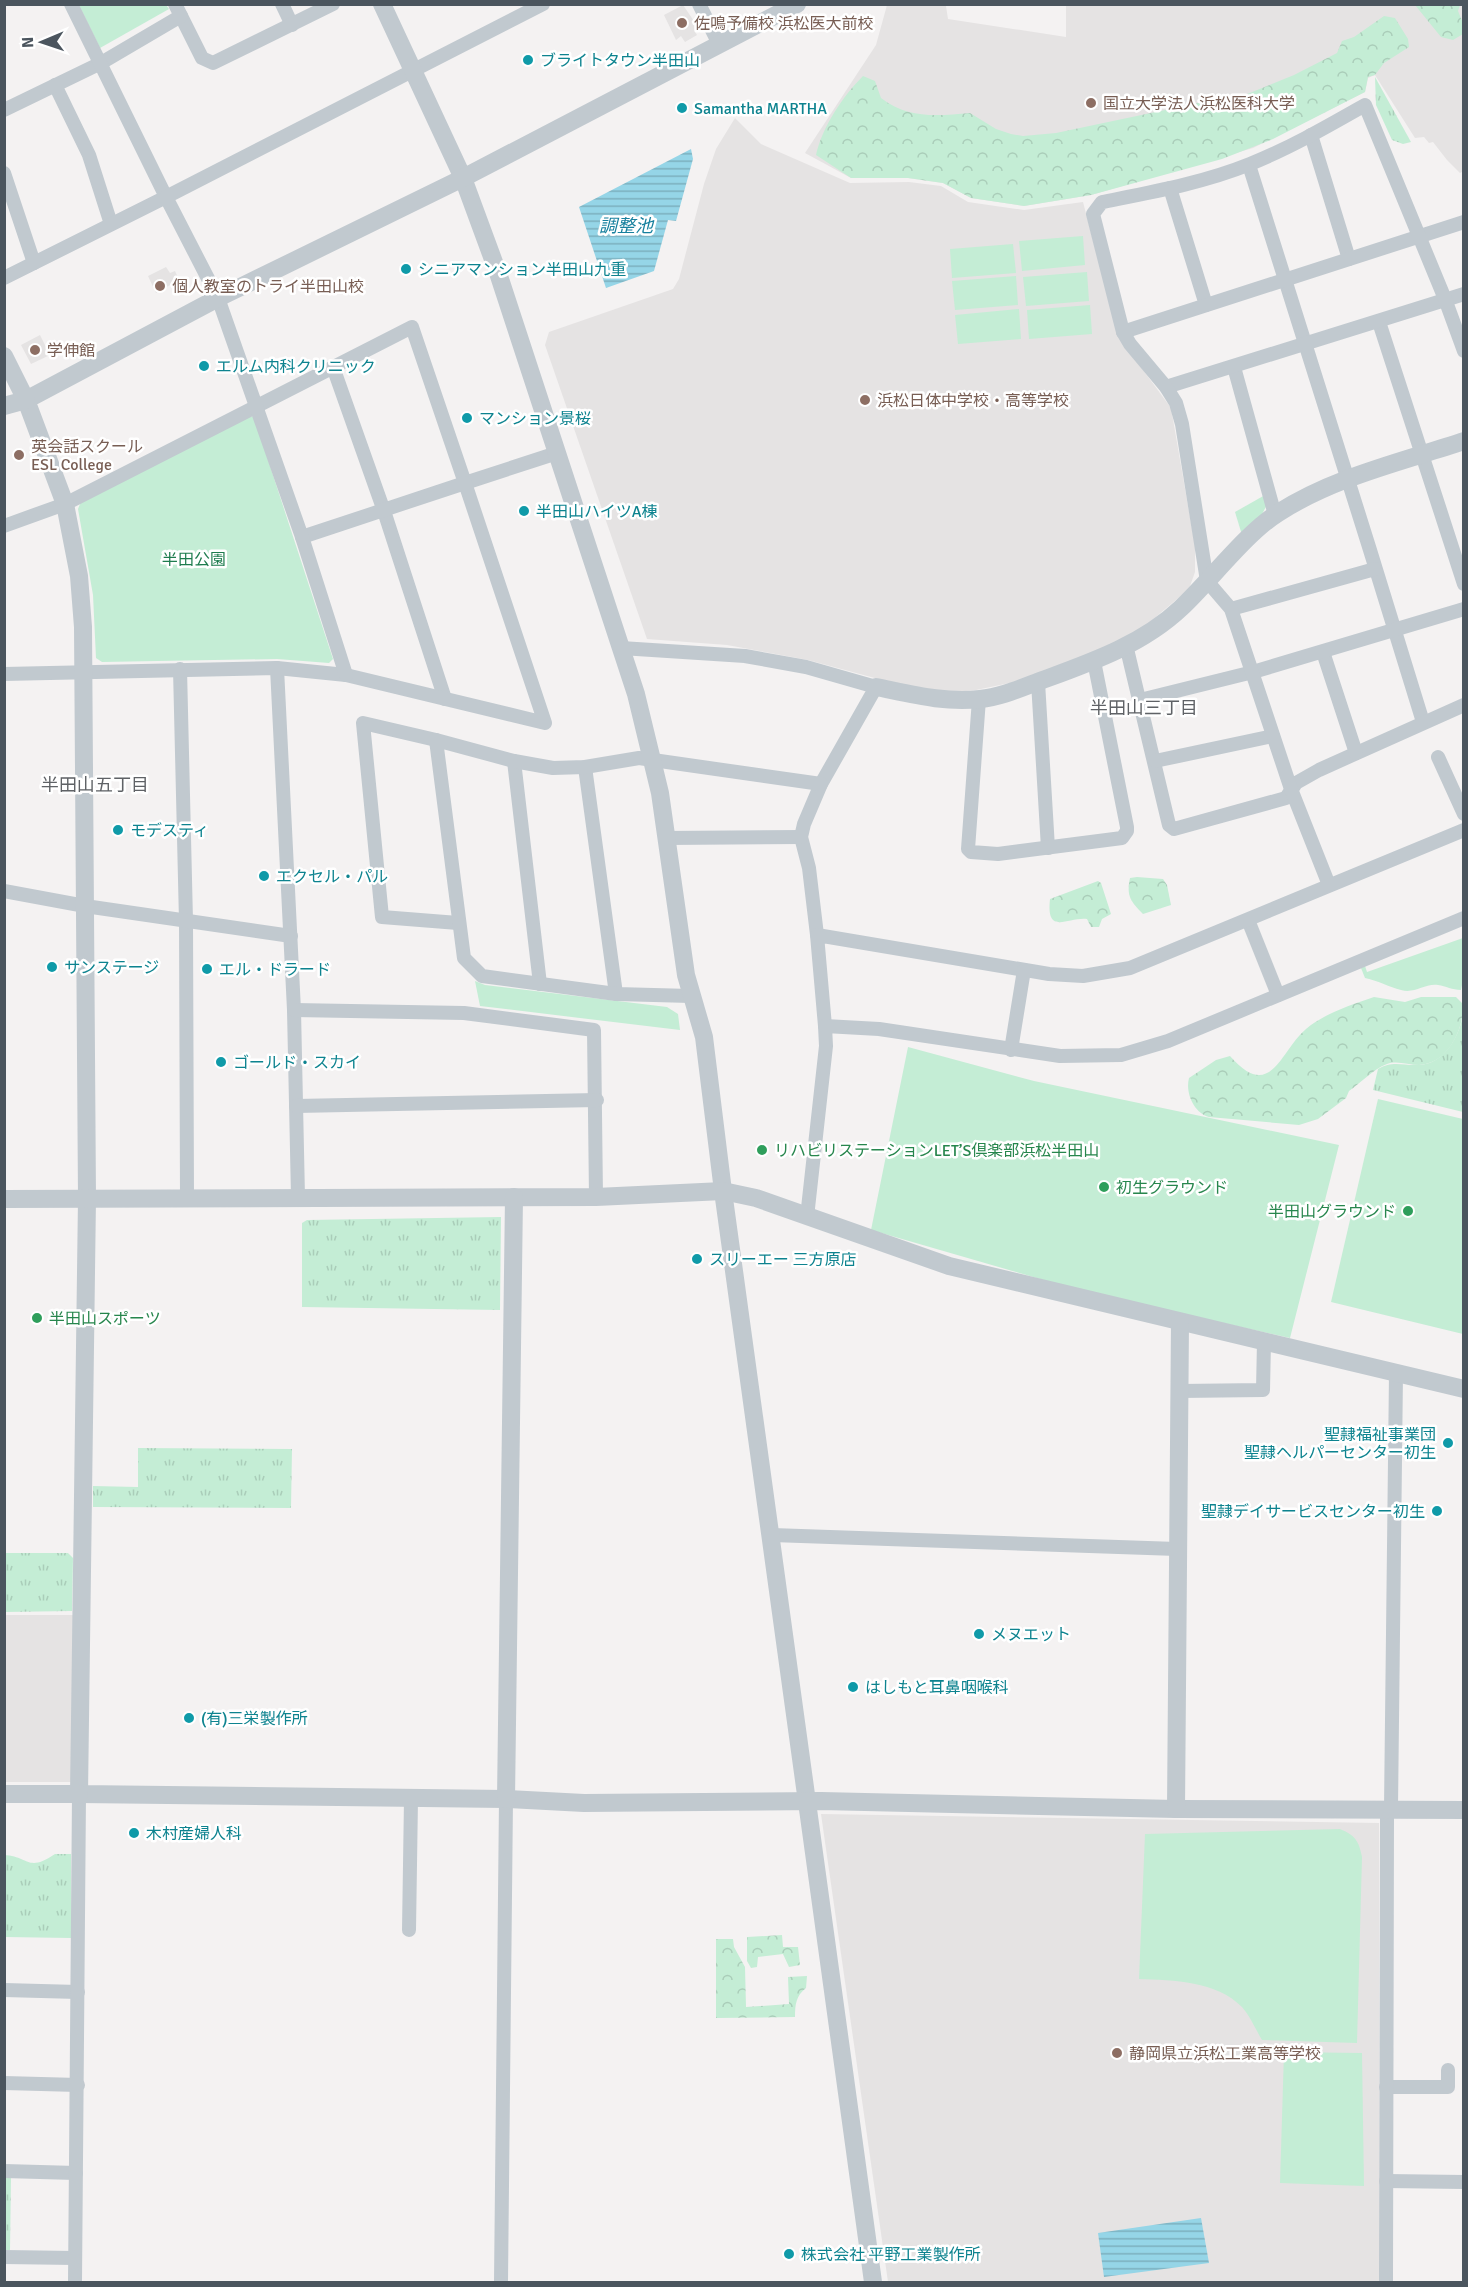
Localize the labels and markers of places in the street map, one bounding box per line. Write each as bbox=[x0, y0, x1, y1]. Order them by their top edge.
place label: 佐鳴予備校 浜松医大前校 bbox=[694, 14, 874, 34]
marker: 佐鳴予備校 浜松医大前校 bbox=[675, 16, 689, 30]
place label: ブライトタウン半田山 bbox=[540, 51, 700, 71]
marker: ブライトタウン半田山 bbox=[521, 53, 535, 67]
place label: 国立大学法人浜松医科大学 bbox=[1103, 94, 1295, 114]
marker: 国立大学法人浜松医科大学 bbox=[1084, 96, 1098, 110]
place label: Samantha MARTHA bbox=[694, 99, 827, 119]
marker: Samantha MARTHA bbox=[675, 101, 689, 115]
place label: シニアマンション半田山九重 bbox=[418, 260, 626, 280]
marker: シニアマンション半田山九重 bbox=[399, 262, 413, 276]
place label: 個人教室のトライ半田山校 bbox=[172, 277, 364, 297]
marker: 個人教室のトライ半田山校 bbox=[153, 279, 167, 293]
place label: 学伸館 bbox=[47, 341, 95, 361]
marker: 学伸館 bbox=[28, 343, 42, 357]
place label: エルム内科クリニック bbox=[216, 357, 376, 377]
marker: エルム内科クリニック bbox=[197, 359, 211, 373]
place label: 浜松日体中学校・高等学校 bbox=[877, 391, 1069, 411]
marker: 浜松日体中学校・高等学校 bbox=[858, 393, 872, 407]
place label: マンション景桜 bbox=[479, 409, 591, 429]
marker: マンション景桜 bbox=[460, 411, 474, 425]
place label: 英会話スクール ESL College bbox=[31, 437, 143, 475]
marker: 英会話スクール ESL College bbox=[12, 448, 26, 462]
place label: 半田山ハイツA棟 bbox=[536, 502, 657, 522]
marker: 半田山ハイツA棟 bbox=[517, 504, 531, 518]
place label: モデスティ bbox=[130, 821, 209, 841]
marker: モデスティ bbox=[111, 823, 125, 837]
place label: エクセル・パル bbox=[276, 867, 388, 887]
marker: エクセル・パル bbox=[257, 869, 271, 883]
place label: サンステージ bbox=[64, 958, 159, 978]
marker: サンステージ bbox=[45, 960, 59, 974]
place label: エル・ドラード bbox=[219, 960, 331, 980]
marker: エル・ドラード bbox=[200, 962, 214, 976]
place label: ゴールド・スカイ bbox=[233, 1053, 361, 1073]
marker: ゴールド・スカイ bbox=[214, 1055, 228, 1069]
place label: リハビリステーションLET’S倶楽部浜松半田山 bbox=[774, 1141, 1099, 1161]
marker: リハビリステーションLET’S倶楽部浜松半田山 bbox=[755, 1143, 769, 1157]
place label: 初生グラウンド bbox=[1116, 1178, 1228, 1198]
marker: 初生グラウンド bbox=[1097, 1180, 1111, 1194]
place label: 半田山グラウンド bbox=[1268, 1202, 1396, 1222]
marker: 半田山グラウンド bbox=[1401, 1204, 1415, 1218]
place label: スリーエー 三方原店 bbox=[709, 1250, 857, 1270]
marker: スリーエー 三方原店 bbox=[690, 1252, 704, 1266]
place label: 半田山スポーツ bbox=[49, 1309, 161, 1329]
marker: 半田山スポーツ bbox=[30, 1311, 44, 1325]
place label: 聖隷福祉事業団 聖隷ヘルパーセンター初生 bbox=[1244, 1425, 1436, 1463]
marker: 聖隷福祉事業団 聖隷ヘルパーセンター初生 bbox=[1441, 1436, 1455, 1450]
place label: 聖隷デイサービスセンター初生 bbox=[1201, 1502, 1425, 1522]
marker: 聖隷デイサービスセンター初生 bbox=[1430, 1504, 1444, 1518]
place label: メヌエット bbox=[991, 1625, 1071, 1645]
marker: メヌエット bbox=[972, 1627, 986, 1641]
place label: はしもと耳鼻咽喉科 bbox=[865, 1678, 1009, 1698]
marker: はしもと耳鼻咽喉科 bbox=[846, 1680, 860, 1694]
place label: (有)三栄製作所 bbox=[201, 1709, 308, 1729]
marker: (有)三栄製作所 bbox=[182, 1711, 196, 1725]
place label: 木村産婦人科 bbox=[146, 1824, 242, 1844]
marker: 木村産婦人科 bbox=[127, 1826, 141, 1840]
place label: 静岡県立浜松工業高等学校 bbox=[1129, 2044, 1321, 2064]
marker: 静岡県立浜松工業高等学校 bbox=[1110, 2046, 1124, 2060]
place label: 株式会社 平野工業製作所 bbox=[801, 2245, 981, 2265]
marker: 株式会社 平野工業製作所 bbox=[782, 2247, 796, 2261]

